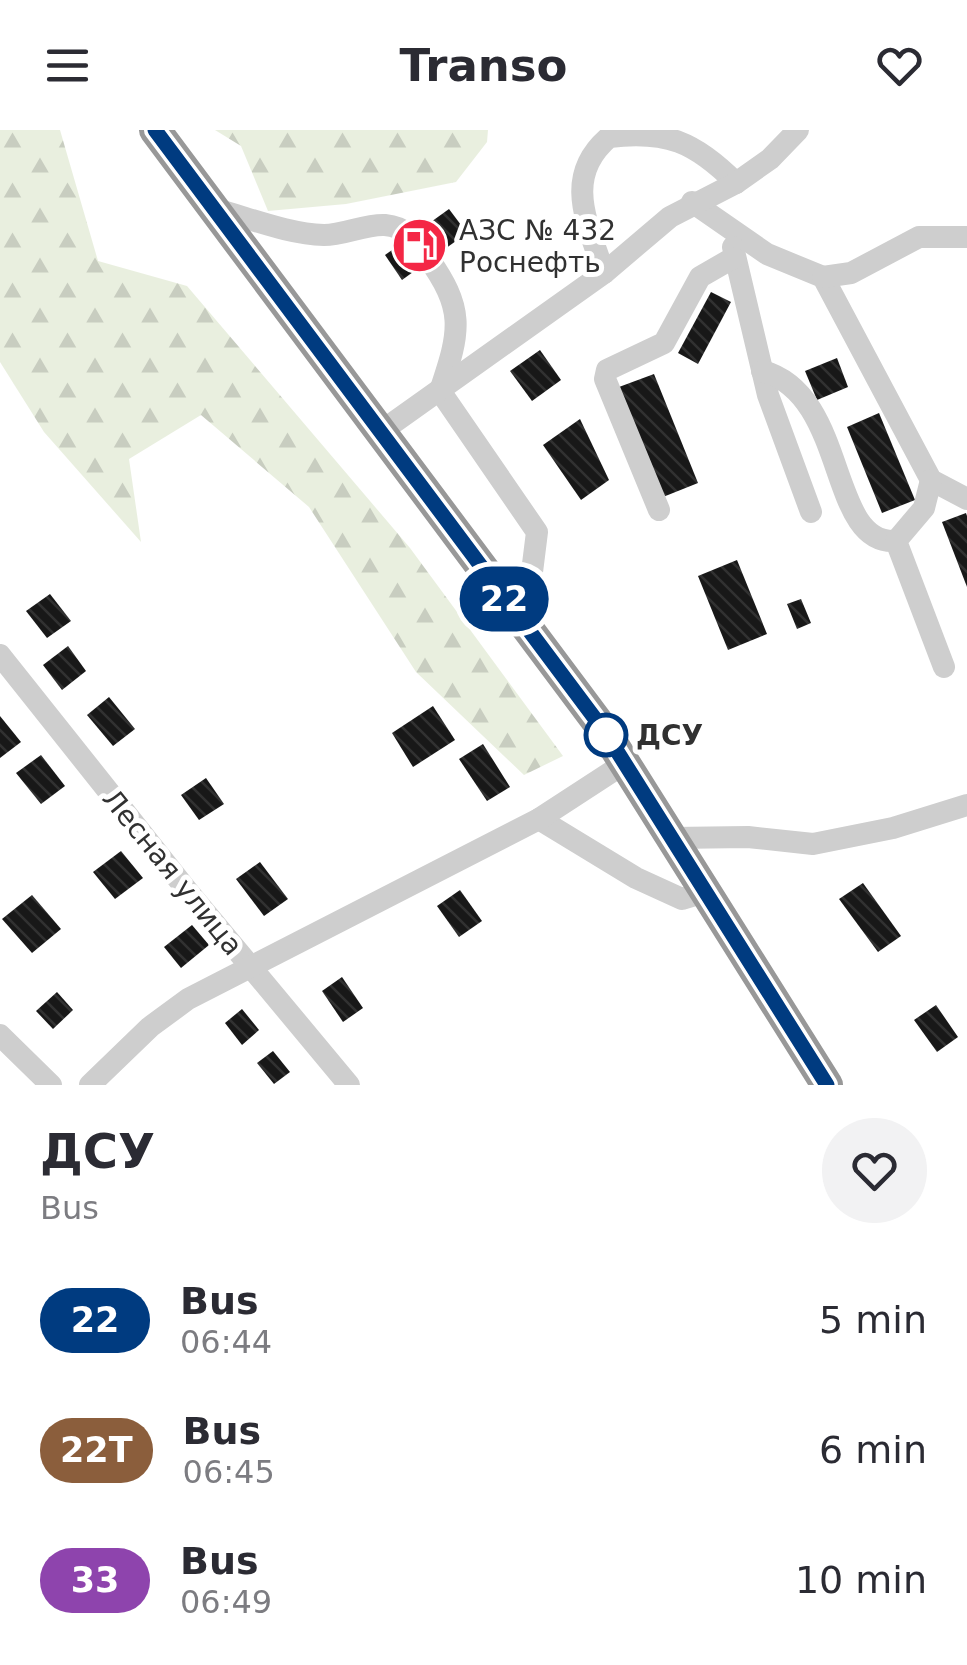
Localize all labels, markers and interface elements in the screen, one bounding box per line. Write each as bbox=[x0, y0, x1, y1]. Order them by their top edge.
icon: menu bbox=[40, 38, 95, 93]
icon: heart bbox=[872, 38, 927, 93]
text: Transo bbox=[399, 39, 568, 92]
place label: АЗС № 432 Роснефть bbox=[459, 214, 616, 279]
fuel station icon: АЗС № 432 Роснефть bbox=[390, 216, 450, 276]
line badge: 22 bbox=[459, 566, 549, 632]
text: 22 bbox=[480, 579, 528, 619]
marker: ДСУ bbox=[585, 714, 627, 756]
place label: ДСУ bbox=[636, 719, 703, 752]
street label: Лесная улица bbox=[96, 783, 250, 962]
button: heart bbox=[822, 1118, 927, 1223]
text: ДСУ bbox=[40, 1123, 155, 1179]
text: Bus bbox=[40, 1189, 99, 1227]
text: Bus bbox=[180, 1279, 259, 1323]
text: 5 min bbox=[819, 1298, 927, 1342]
text: 22 bbox=[71, 1300, 119, 1340]
text: 06:44 bbox=[180, 1323, 272, 1361]
text: Bus bbox=[183, 1409, 261, 1453]
text: 6 min bbox=[819, 1428, 927, 1472]
text: 22Т bbox=[60, 1430, 133, 1470]
text: 06:45 bbox=[183, 1453, 275, 1491]
text: Bus bbox=[180, 1539, 259, 1583]
text: 10 min bbox=[795, 1558, 927, 1602]
text: 33 bbox=[71, 1560, 119, 1600]
text: 06:49 bbox=[180, 1583, 272, 1621]

